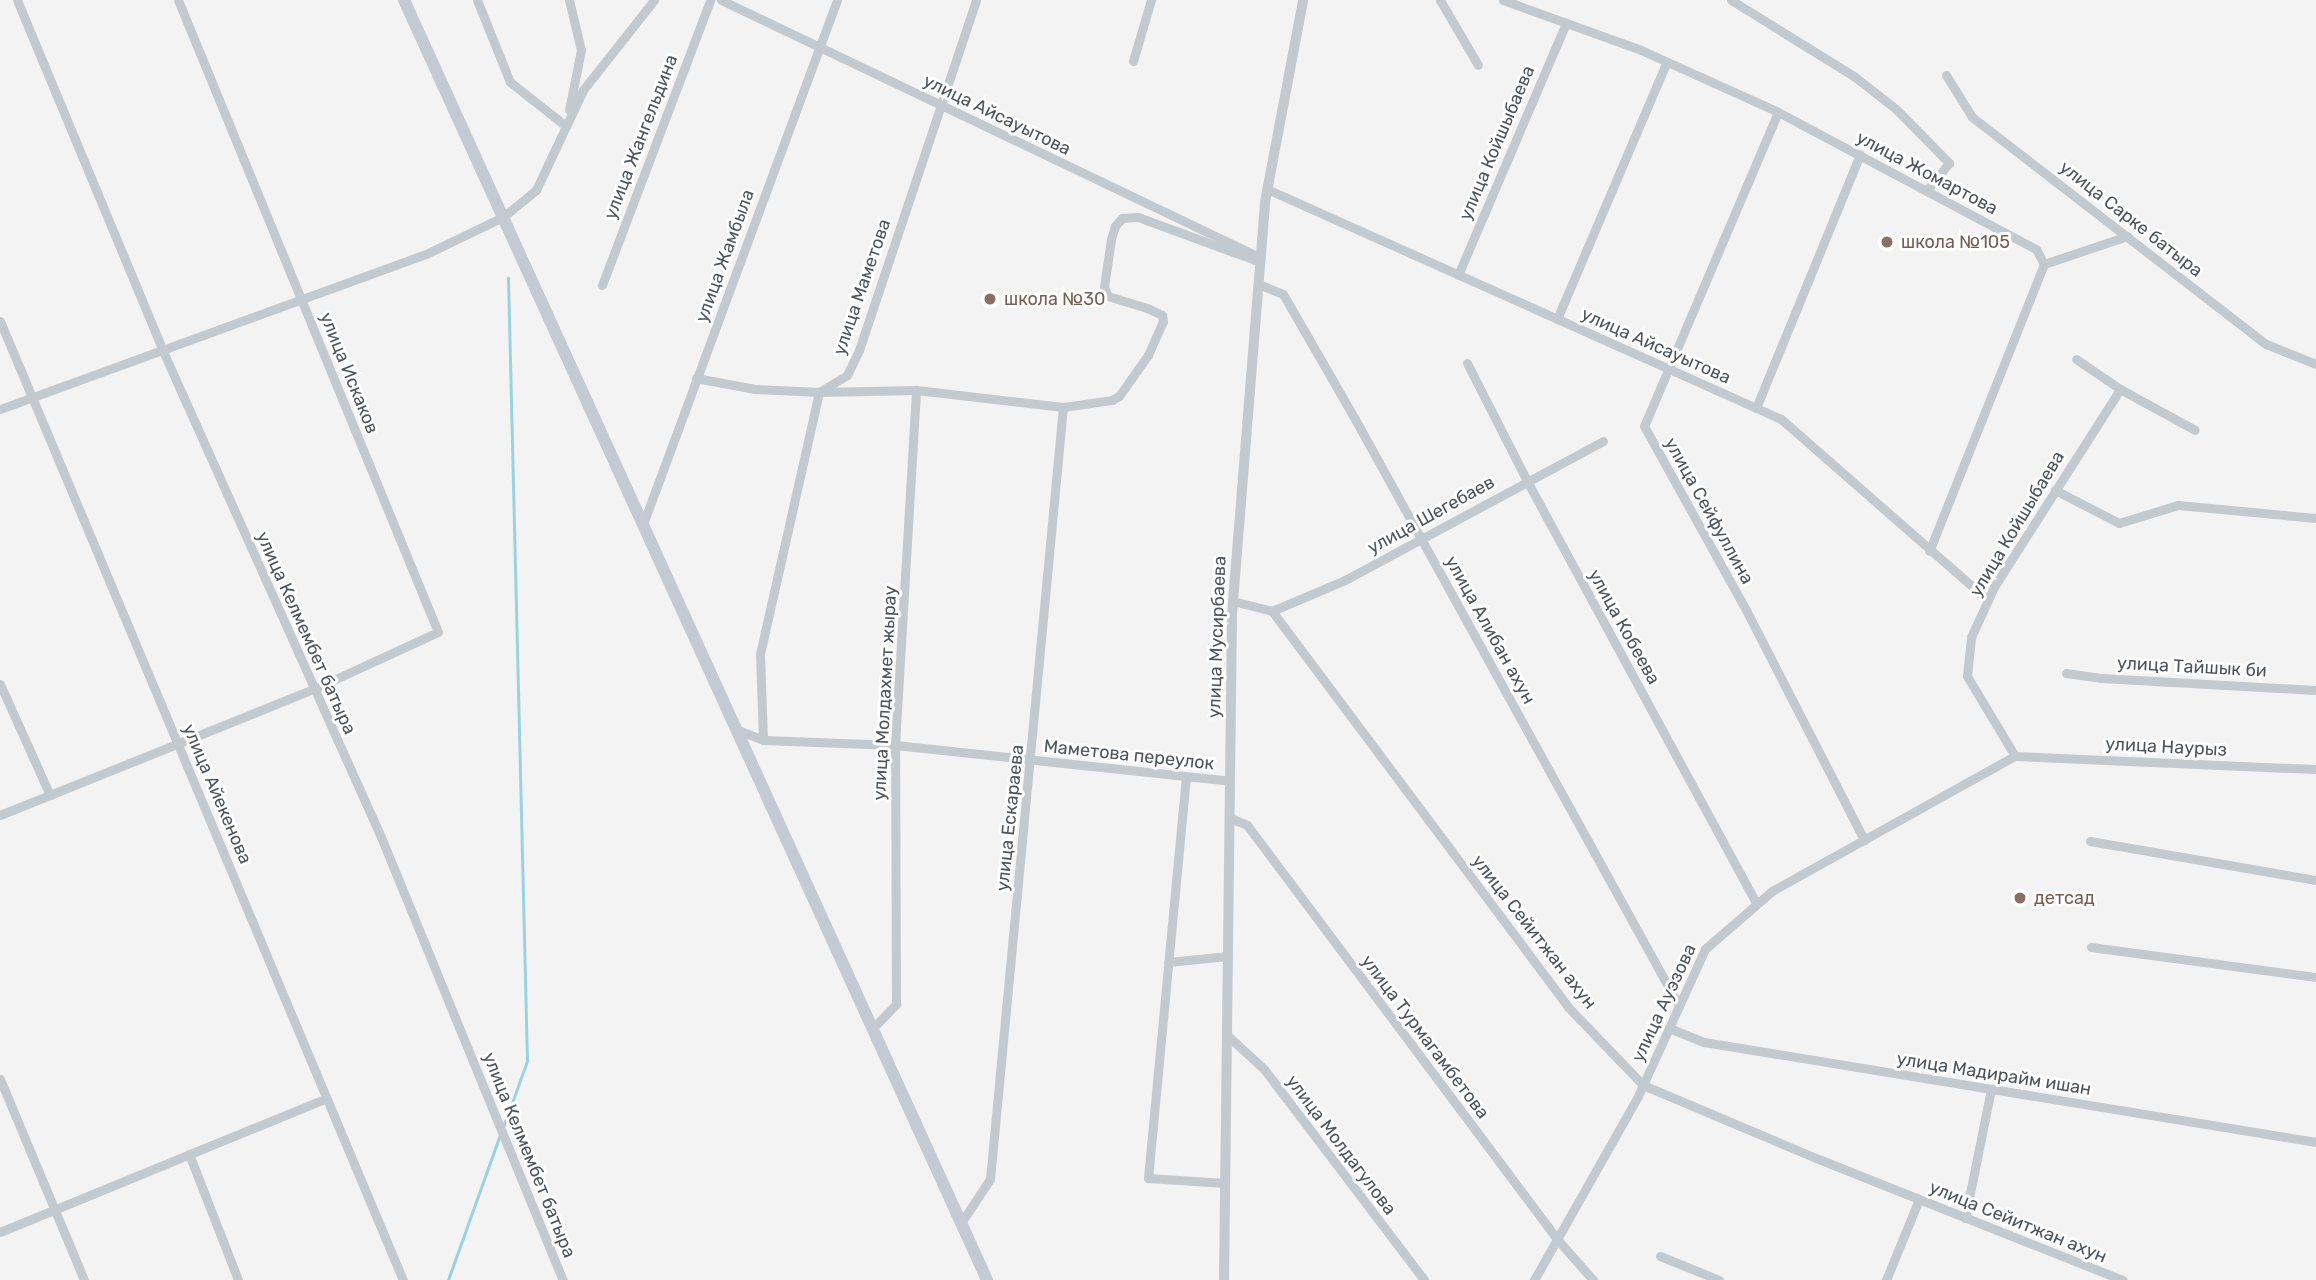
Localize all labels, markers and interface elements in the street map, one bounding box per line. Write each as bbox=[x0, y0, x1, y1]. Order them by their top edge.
street label: улица Жангельдина bbox=[600, 52, 682, 222]
street label: улица Койшыбаева bbox=[1455, 62, 1539, 224]
street label: улица Айсауытова bbox=[920, 70, 1074, 160]
street label: улица Жомартова bbox=[1853, 127, 2001, 219]
street label: улица Сарке батыра bbox=[2055, 156, 2207, 282]
street label: улица Жамбыла bbox=[691, 187, 759, 325]
street label: улица Маметова bbox=[829, 216, 895, 358]
place label: школа №105 bbox=[1901, 231, 2010, 253]
marker: школа №105 bbox=[1879, 234, 1895, 250]
place label: школа №30 bbox=[1004, 288, 1105, 310]
marker: школа №30 bbox=[982, 291, 998, 307]
street label: улица Айсауытова bbox=[1578, 303, 1734, 389]
street label: улица Искаков bbox=[315, 309, 383, 437]
street label: улица Сейфуллина bbox=[1660, 434, 1758, 588]
street label: улица Койшыбаева bbox=[1965, 447, 2069, 601]
street label: улица Шегебаев bbox=[1364, 471, 1498, 559]
street label: улица Келмембет батыра bbox=[252, 528, 360, 738]
street label: улица Алибан ахун bbox=[1440, 552, 1540, 708]
street label: улица Мусирбаева bbox=[1203, 556, 1231, 718]
street label: улица Кобеева bbox=[1583, 566, 1665, 688]
street label: улица Молдахмет жырау bbox=[869, 585, 901, 801]
street label: улица Тайшык би bbox=[2117, 652, 2267, 682]
street label: улица Айекенова bbox=[178, 721, 256, 867]
street label: улица Наурыз bbox=[2105, 733, 2227, 761]
street label: Маметова переулок bbox=[1043, 735, 1215, 775]
street label: улица Ескараева bbox=[992, 744, 1028, 892]
street label: улица Сейитжан ахун bbox=[1467, 851, 1601, 1013]
place label: детсад bbox=[2034, 887, 2095, 909]
marker: детсад bbox=[2012, 890, 2028, 906]
street label: улица Ауэзова bbox=[1627, 941, 1701, 1065]
street label: улица Турмагамбетова bbox=[1356, 951, 1494, 1123]
street label: улица Мадирайм ишан bbox=[1895, 1048, 2093, 1100]
street label: улица Келмембет батыра bbox=[478, 1049, 580, 1261]
street label: улица Молдагулова bbox=[1281, 1071, 1401, 1219]
street label: улица Сейитжан ахун bbox=[1926, 1176, 2110, 1268]

